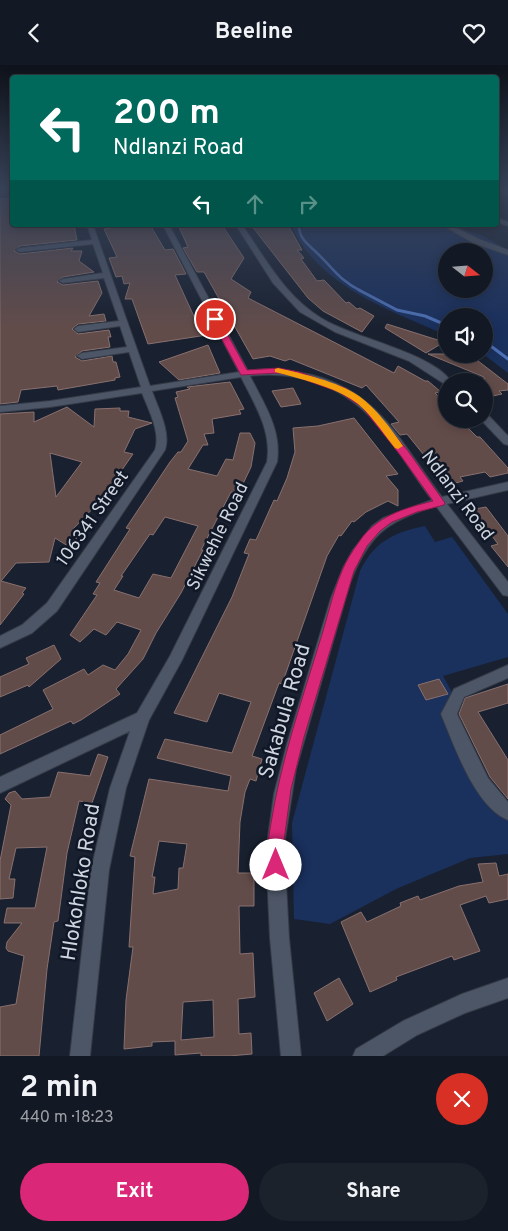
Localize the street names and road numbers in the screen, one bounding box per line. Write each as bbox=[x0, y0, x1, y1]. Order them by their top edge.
street label: Ndlanzi Road bbox=[415, 446, 498, 546]
street label: 106341 Street bbox=[52, 467, 135, 571]
street label: Sikwehle Road bbox=[182, 479, 254, 594]
street label: Sakabula Road bbox=[253, 641, 318, 782]
street label: Hlokohloko Road bbox=[56, 802, 107, 963]

